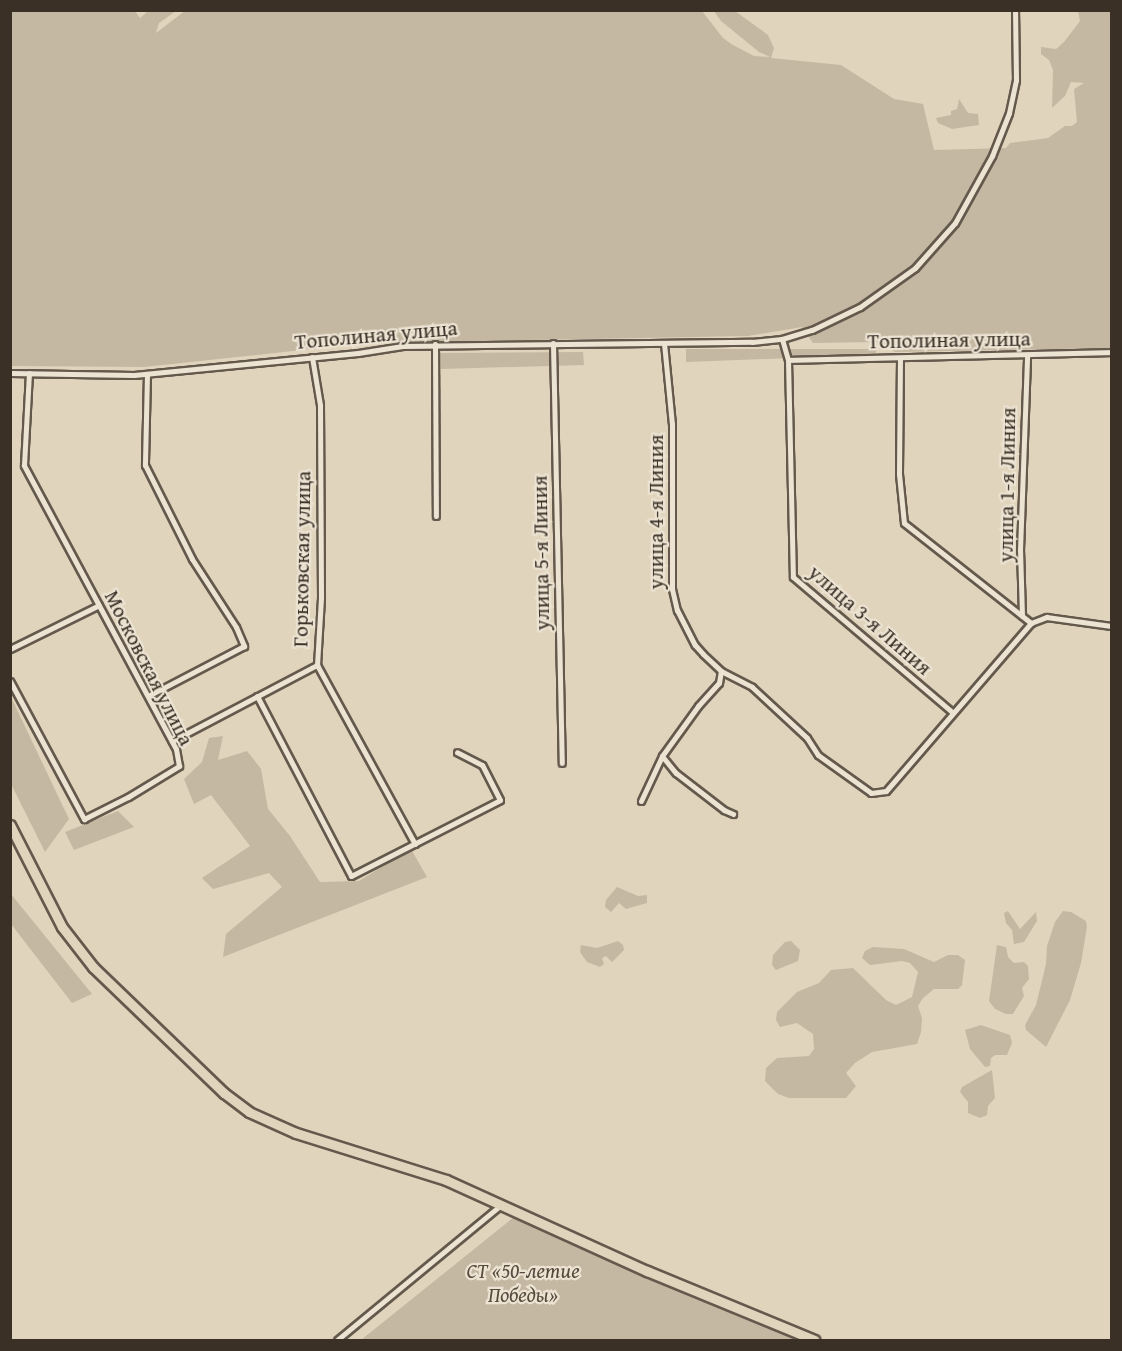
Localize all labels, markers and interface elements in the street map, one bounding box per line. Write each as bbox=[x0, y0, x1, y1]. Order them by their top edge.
street label: Тополиная улица bbox=[294, 315, 458, 355]
street label: Тополиная улица bbox=[867, 326, 1031, 354]
street label: улица 1-я Линия bbox=[993, 407, 1021, 563]
street label: улица 4-я Линия bbox=[643, 434, 669, 590]
street label: Горьковская улица bbox=[288, 471, 316, 647]
street label: улица 5-я Линия bbox=[527, 475, 555, 631]
street label: улица 3-я Линия bbox=[803, 560, 937, 680]
street label: Московская улица bbox=[99, 586, 199, 750]
park label: СТ «50-летие Победы» bbox=[466, 1258, 580, 1308]

